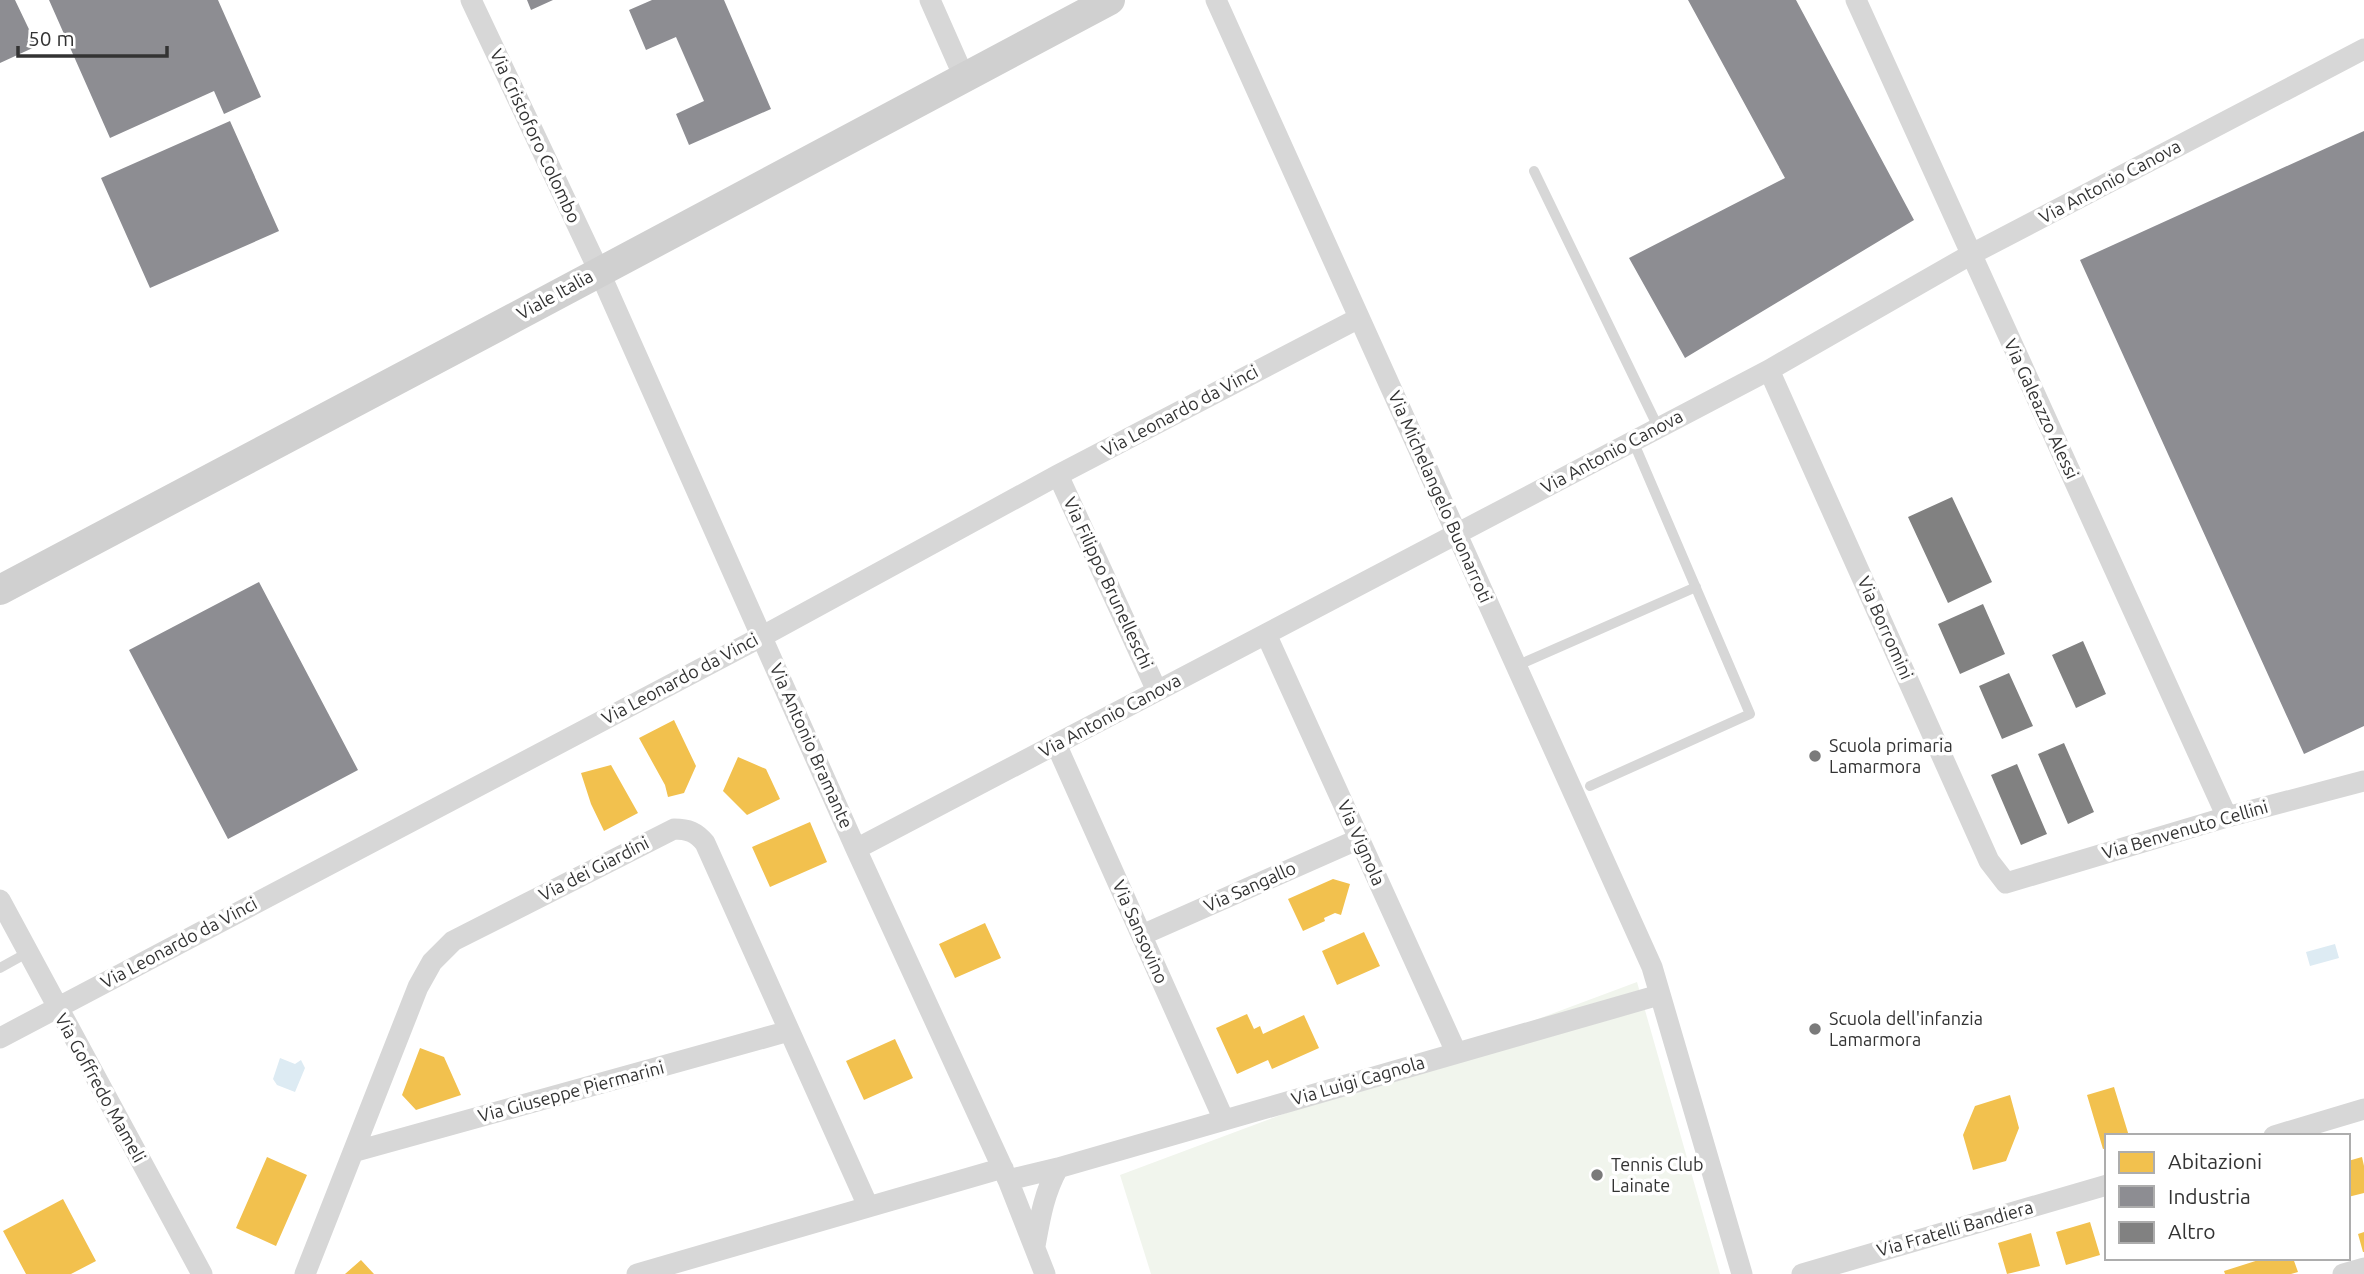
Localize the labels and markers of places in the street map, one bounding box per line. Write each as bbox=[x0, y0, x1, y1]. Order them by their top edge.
place label: Scuola primaria Lamarmora bbox=[1829, 735, 1953, 776]
marker: Scuola primaria Lamarmora bbox=[1807, 748, 1823, 764]
place label: Scuola dell'infanzia Lamarmora bbox=[1829, 1008, 1983, 1049]
marker: Scuola dell'infanzia Lamarmora bbox=[1807, 1021, 1823, 1037]
place label: Tennis Club Lainate bbox=[1611, 1154, 1704, 1195]
marker: Tennis Club Lainate bbox=[1589, 1167, 1605, 1183]

